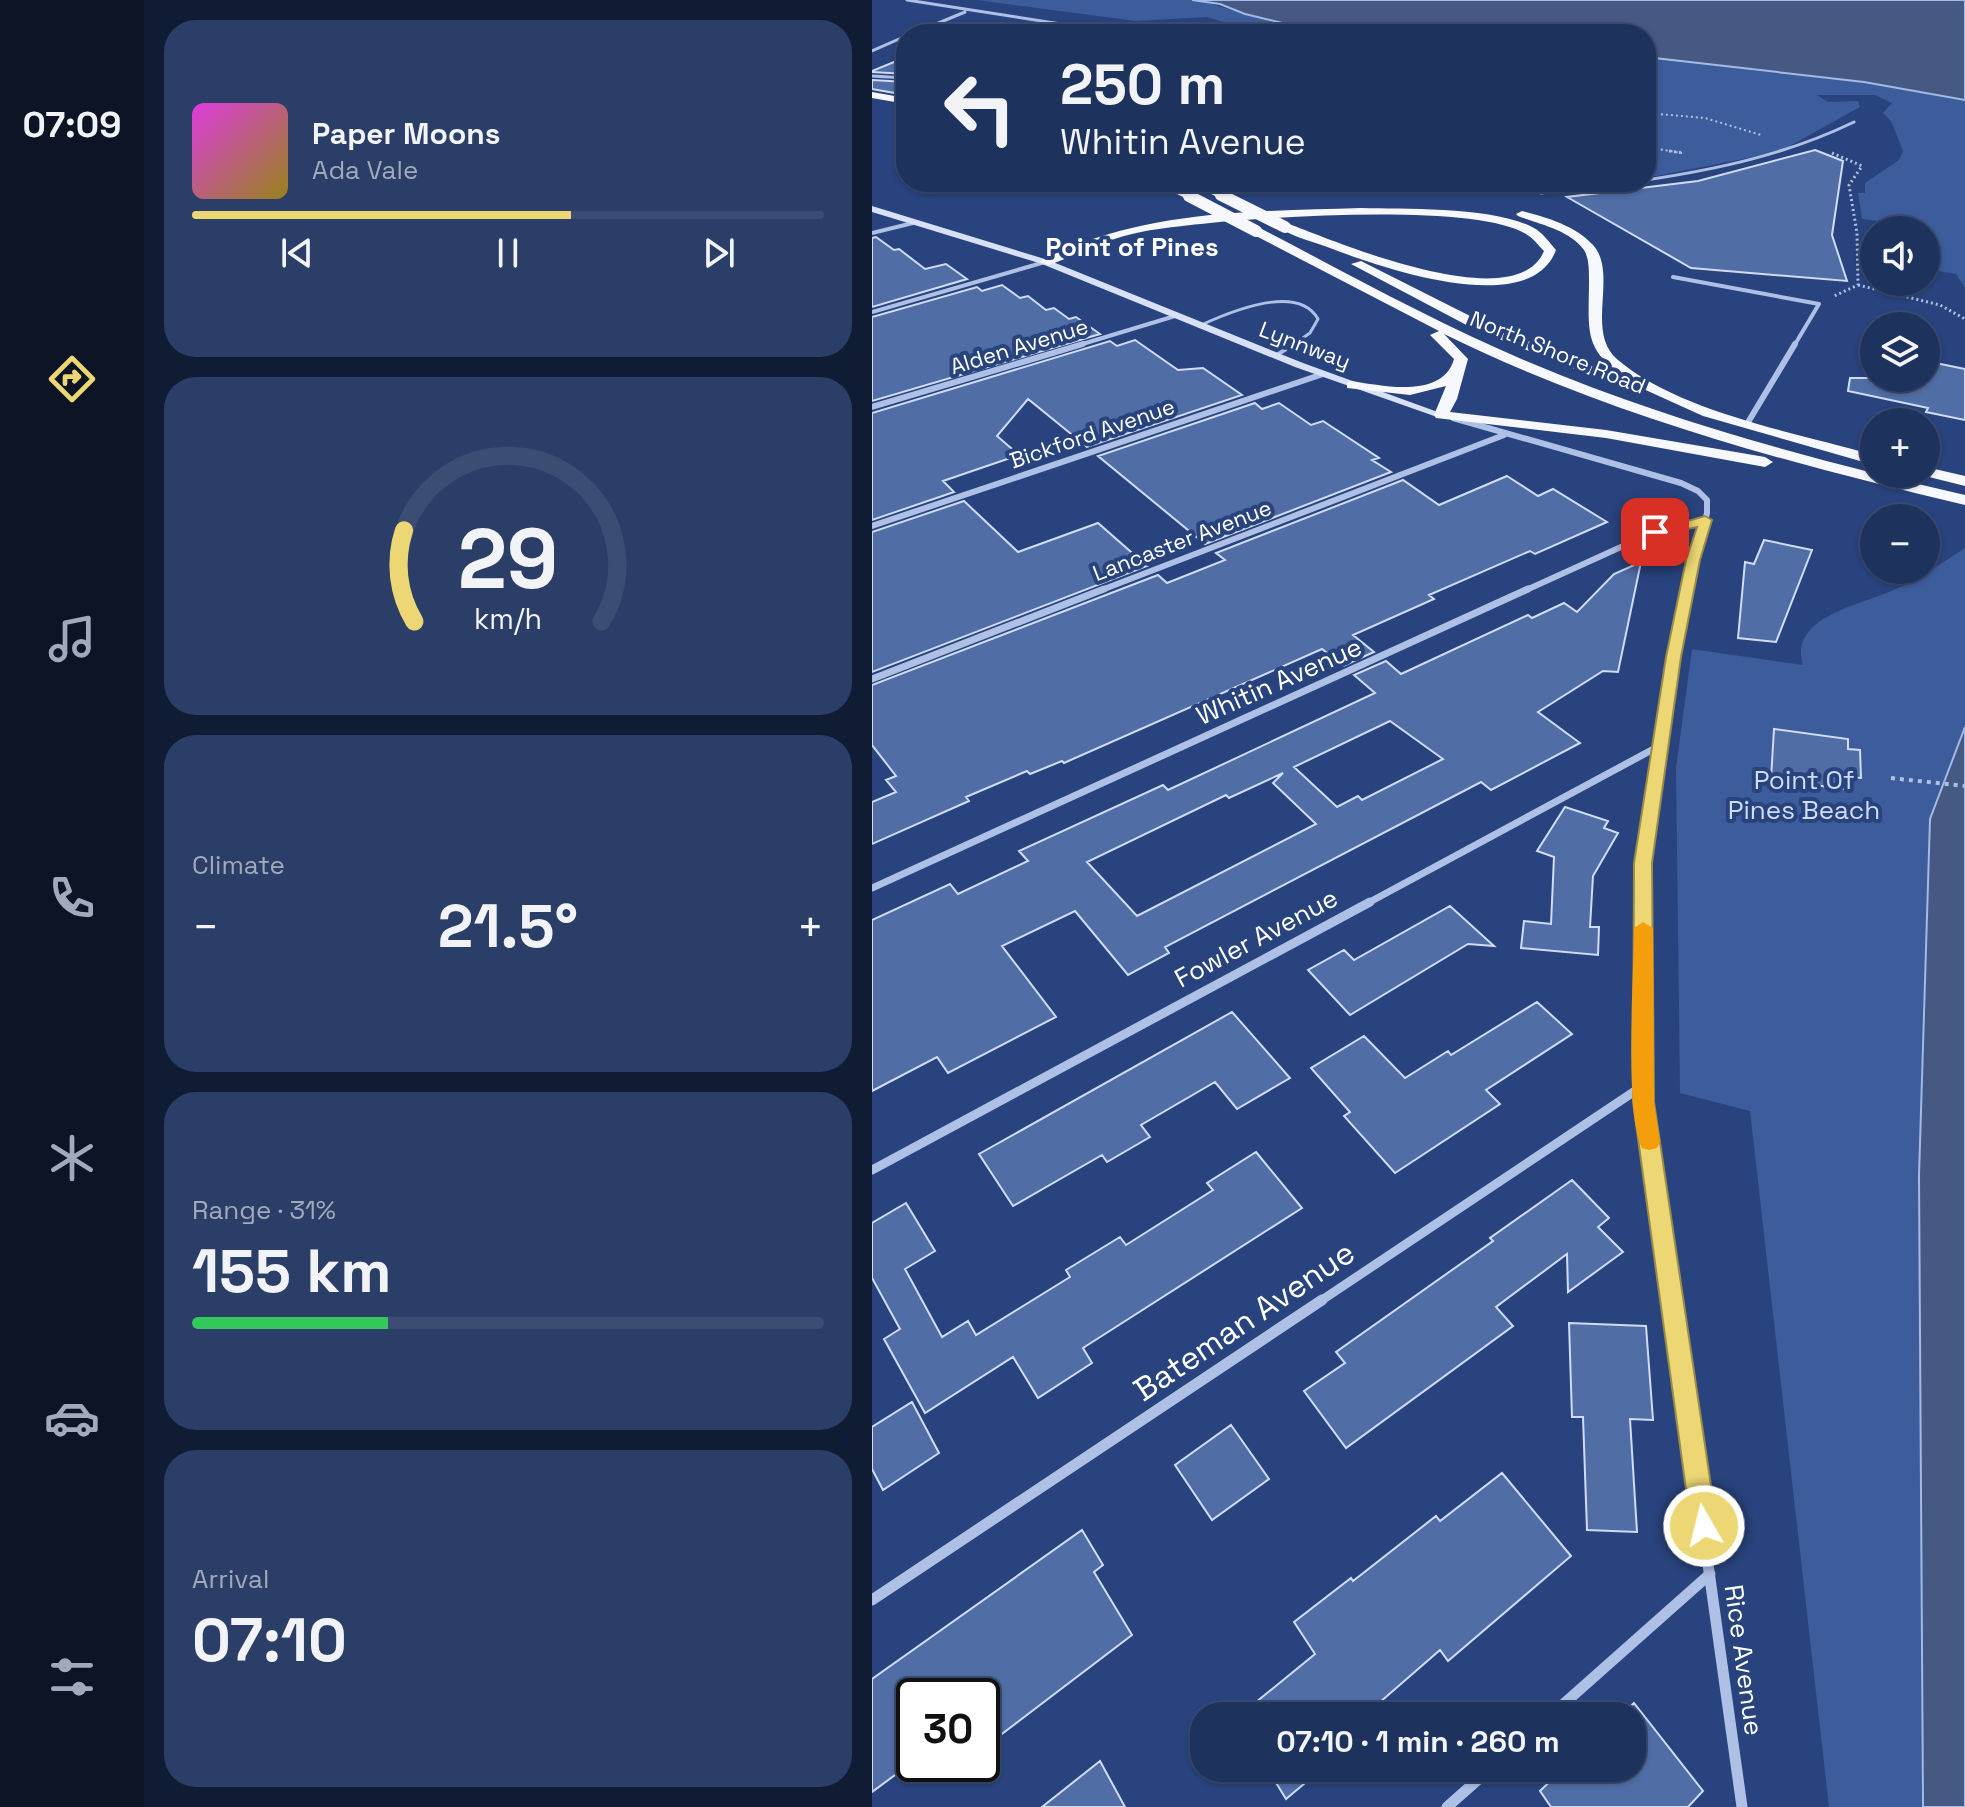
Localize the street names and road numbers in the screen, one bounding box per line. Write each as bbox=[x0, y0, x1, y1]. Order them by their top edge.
street label: North Shore Road bbox=[1466, 304, 1650, 400]
street label: Alden Avenue bbox=[947, 312, 1091, 380]
street label: Lynnway bbox=[1255, 315, 1355, 375]
street label: Bickford Avenue bbox=[1006, 392, 1178, 474]
street label: Lancaster Avenue bbox=[1089, 493, 1275, 587]
street label: Whitin Avenue bbox=[1191, 629, 1367, 733]
street label: Fowler Avenue bbox=[1168, 881, 1344, 995]
street label: Bateman Avenue bbox=[1126, 1232, 1362, 1410]
street label: Rice Avenue bbox=[1717, 1582, 1771, 1738]

